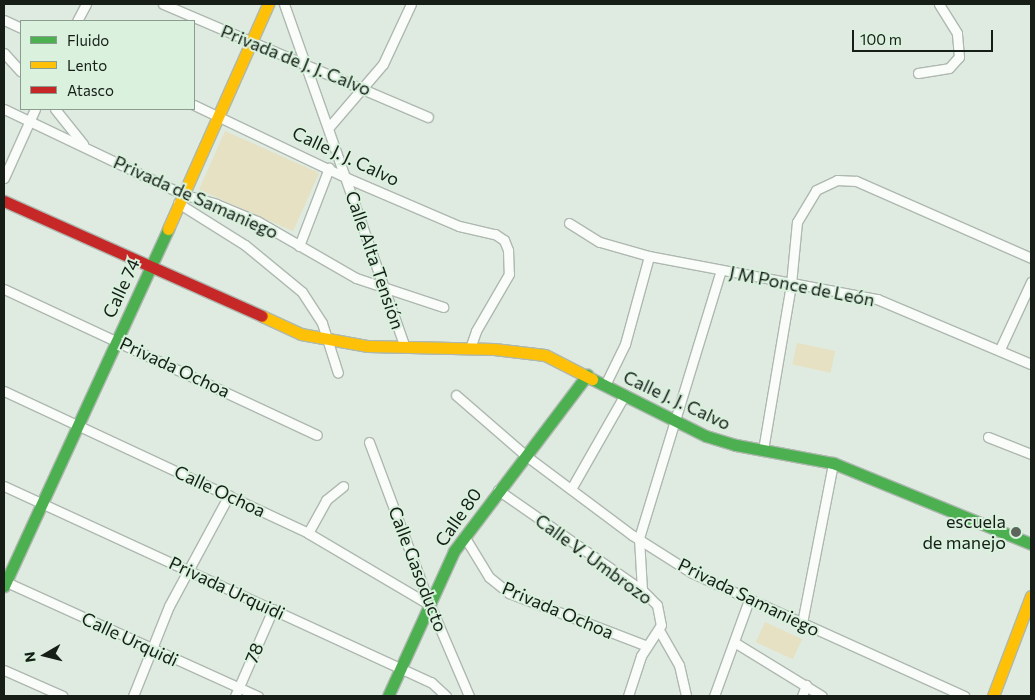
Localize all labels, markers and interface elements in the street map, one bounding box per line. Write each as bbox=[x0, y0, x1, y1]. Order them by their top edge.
legend bbox=[20, 20, 195, 110]
street label: Privada de J. J. Calvo bbox=[218, 20, 374, 100]
scale bar bbox=[855, 20, 996, 52]
text: 100 m bbox=[860, 30, 902, 48]
text: Fluido bbox=[67, 31, 109, 49]
text: Lento bbox=[67, 56, 107, 74]
text: Atasco bbox=[67, 81, 114, 99]
street label: Calle J. J. Calvo bbox=[289, 122, 403, 190]
street label: Privada de Samaniego bbox=[110, 151, 282, 243]
street label: Calle Alta Tensión bbox=[341, 188, 409, 332]
street label: Calle 74 bbox=[98, 255, 144, 321]
street label: J M Ponce de León bbox=[728, 261, 876, 311]
street label: Privada Ochoa bbox=[117, 332, 233, 402]
street label: Calle J. J. Calvo bbox=[620, 366, 734, 434]
street label: Calle Ochoa bbox=[171, 461, 269, 521]
street label: Calle 80 bbox=[430, 484, 486, 550]
street label: Calle Gasoducto bbox=[384, 503, 452, 635]
street label: Calle V. Umbrozo bbox=[531, 509, 657, 609]
place label: escuela de manejo bbox=[922, 511, 1006, 554]
marker: escuela de manejo bbox=[1010, 526, 1022, 538]
street label: Privada Urquidi bbox=[166, 552, 288, 624]
street label: Privada Samaniego bbox=[675, 553, 823, 641]
street label: Privada Ochoa bbox=[499, 577, 617, 643]
street label: Calle Urquidi bbox=[78, 607, 182, 671]
north arrow bbox=[20, 630, 70, 680]
street label: 78 bbox=[240, 639, 268, 667]
text: N bbox=[21, 651, 39, 664]

